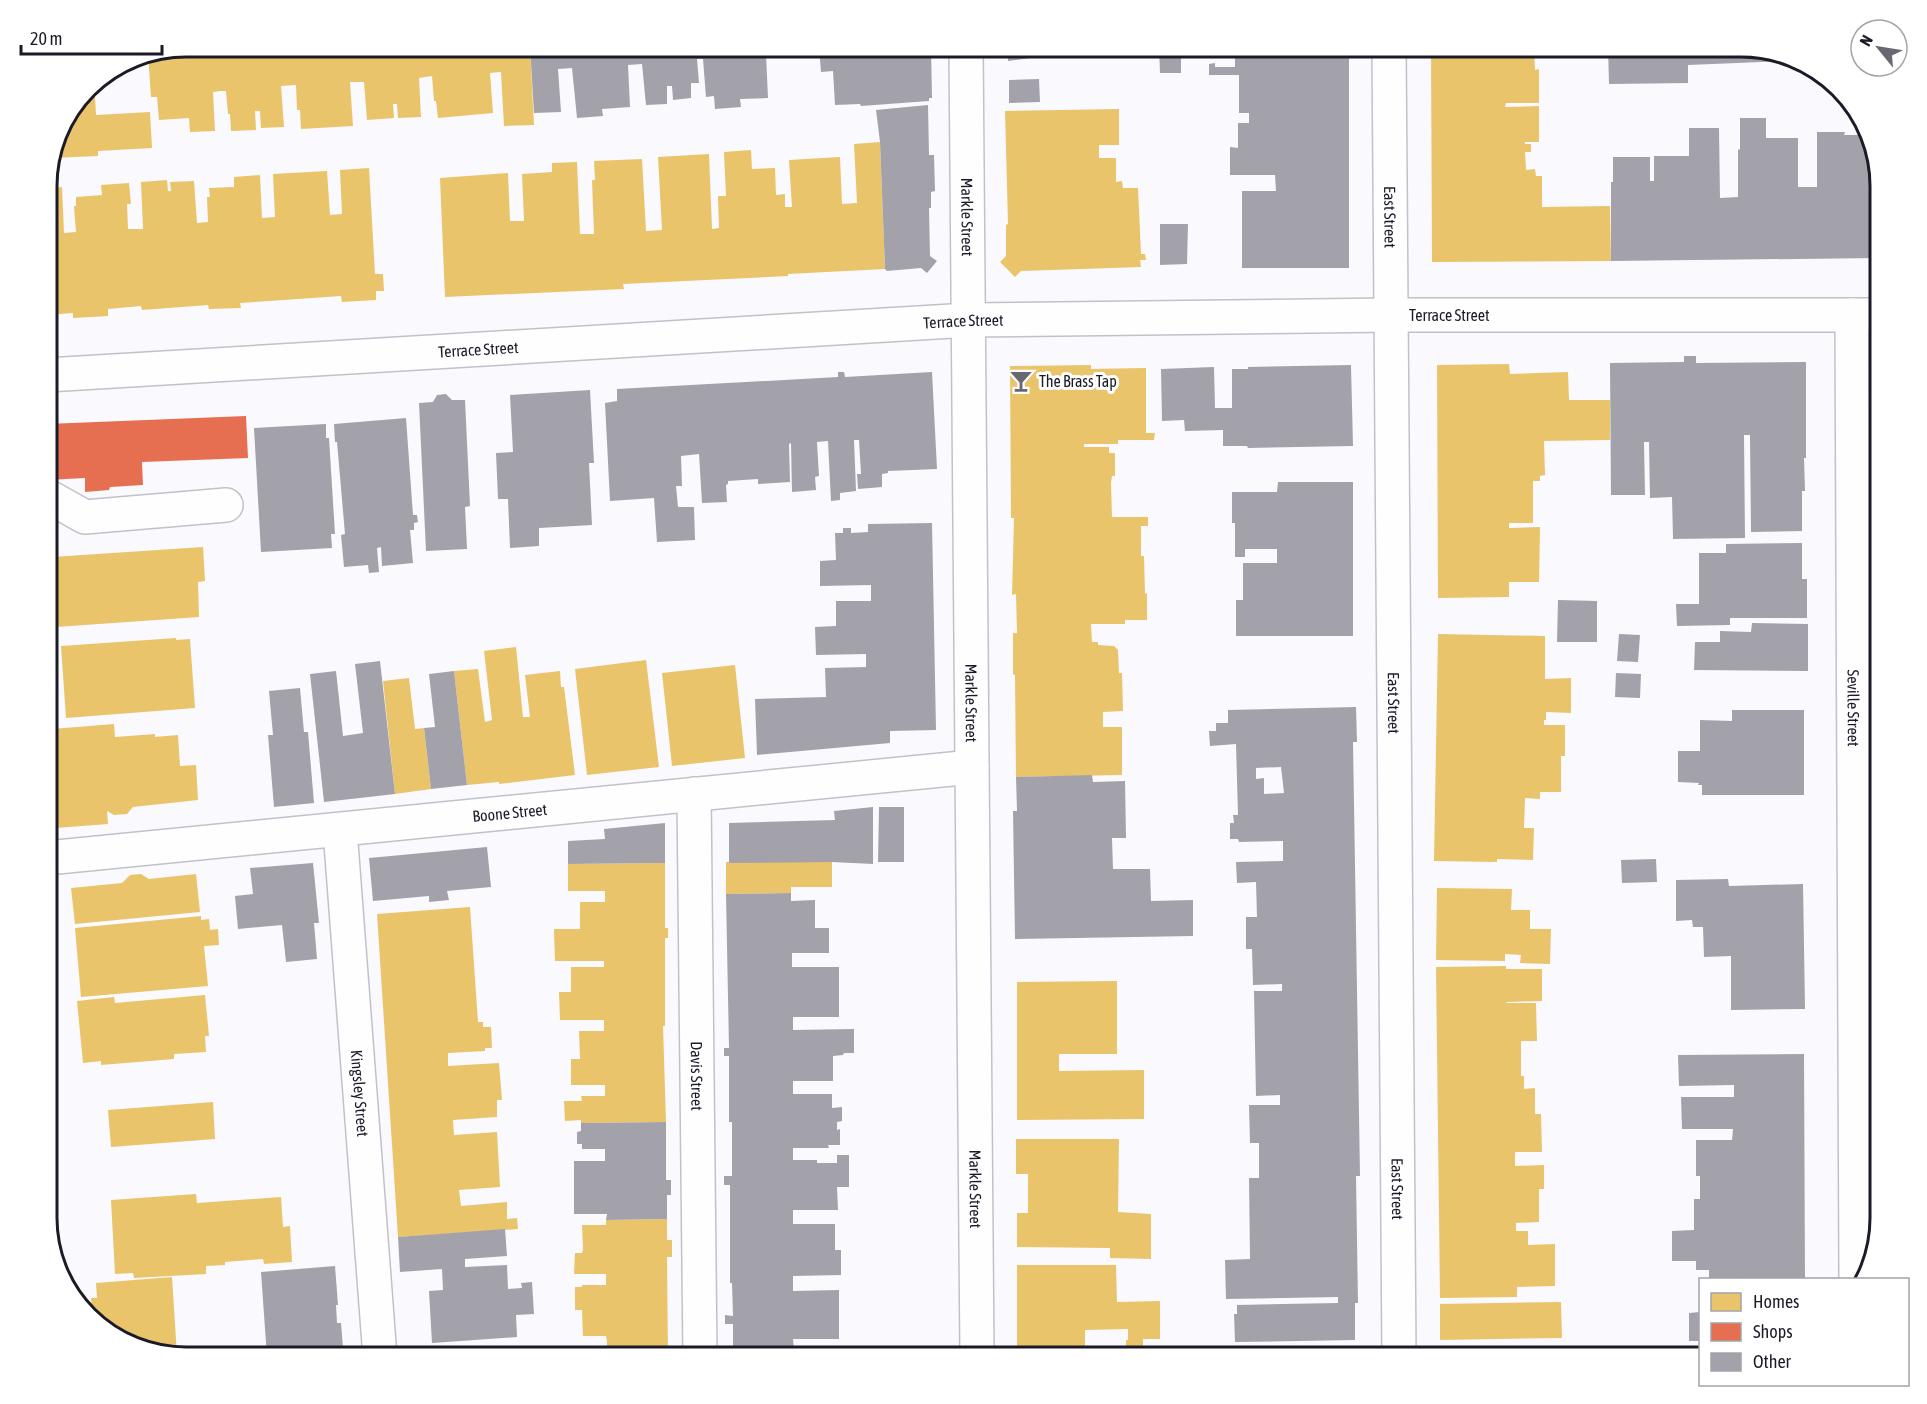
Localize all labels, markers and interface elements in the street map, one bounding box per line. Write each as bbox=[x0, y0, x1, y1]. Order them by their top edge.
scale bar bbox=[21, 18, 162, 56]
north arrow bbox=[1849, 18, 1909, 78]
text: 20 m bbox=[30, 28, 62, 49]
text: N bbox=[1856, 32, 1876, 49]
street label: Markle Street bbox=[958, 178, 977, 257]
street label: East Street bbox=[1381, 186, 1400, 248]
street label: Terrace Street bbox=[1409, 306, 1490, 324]
street label: Terrace Street bbox=[923, 311, 1004, 332]
street label: Terrace Street bbox=[438, 338, 519, 361]
bar icon: The Brass Tap bbox=[1008, 368, 1034, 394]
place label: The Brass Tap bbox=[1039, 372, 1117, 391]
street label: Markle Street bbox=[962, 664, 981, 743]
street label: Seville Street bbox=[1844, 669, 1863, 747]
street label: East Street bbox=[1385, 672, 1403, 734]
street label: Boone Street bbox=[472, 800, 548, 825]
street label: Davis Street bbox=[688, 1041, 706, 1111]
street label: Kingsley Street bbox=[348, 1049, 372, 1138]
street label: Markle Street bbox=[966, 1150, 985, 1229]
street label: East Street bbox=[1388, 1158, 1407, 1220]
legend bbox=[1699, 1278, 1909, 1386]
text: Homes bbox=[1753, 1291, 1799, 1312]
text: Shops bbox=[1753, 1321, 1793, 1342]
text: Other bbox=[1753, 1351, 1792, 1372]

